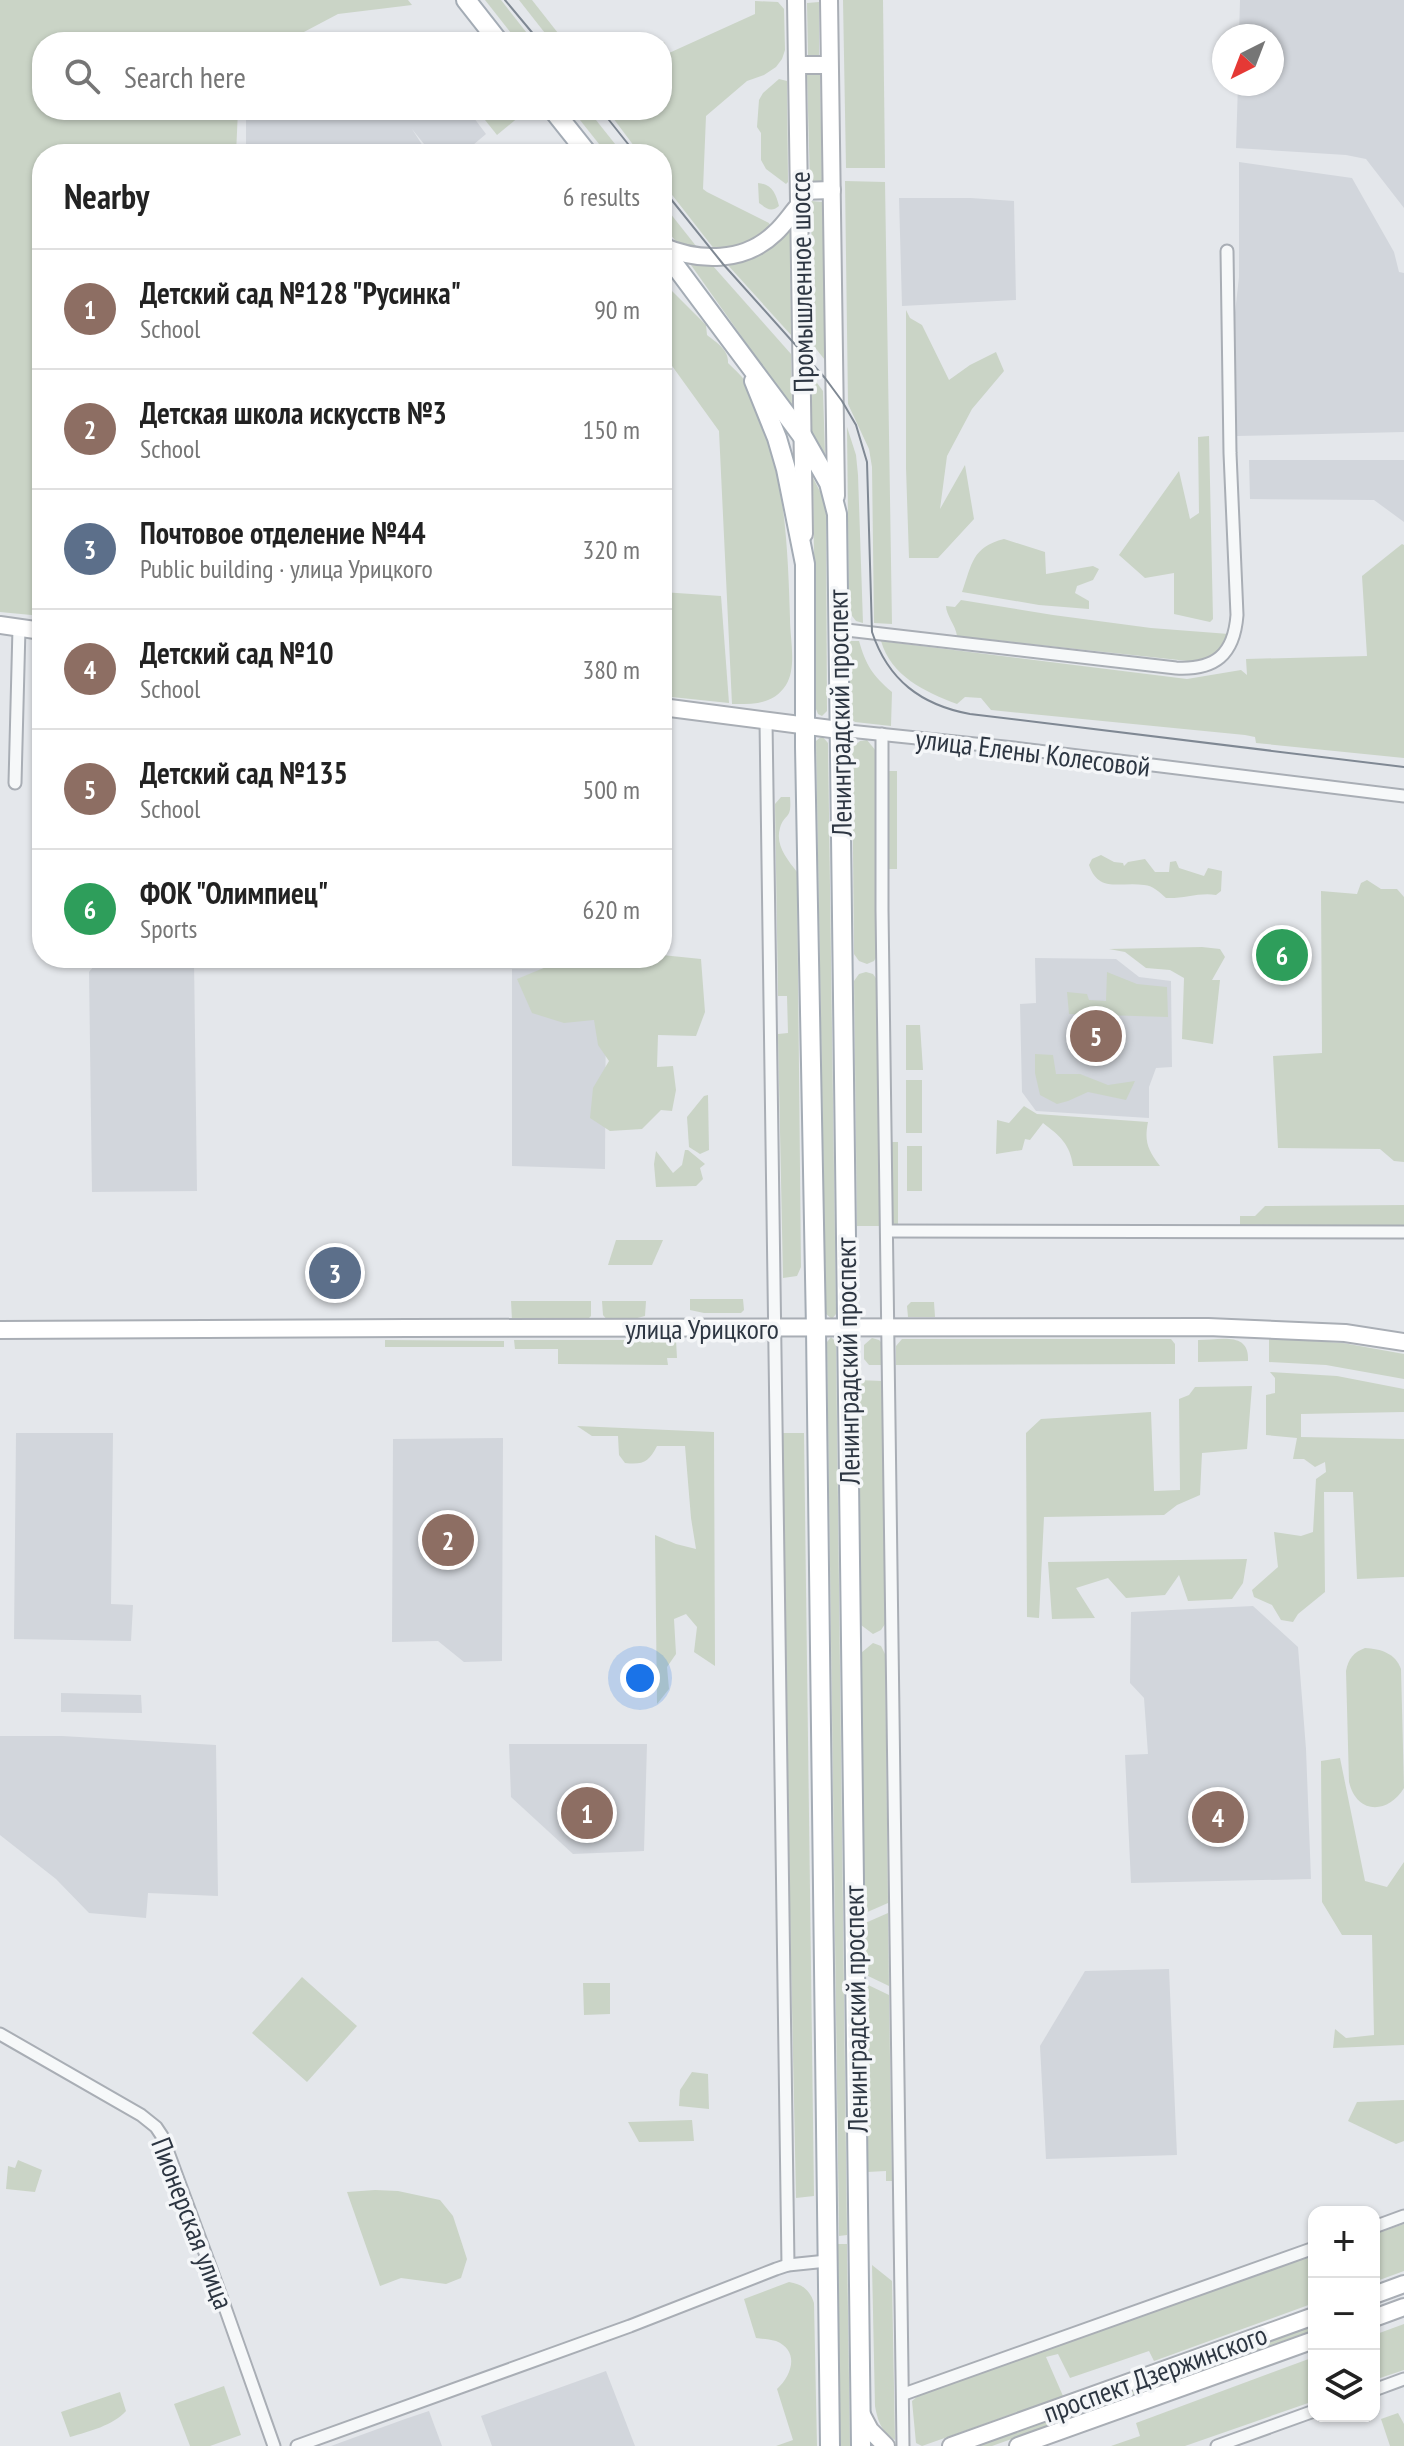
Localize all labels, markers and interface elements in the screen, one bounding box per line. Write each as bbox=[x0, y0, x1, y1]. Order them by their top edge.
north arrow bbox=[1212, 24, 1284, 96]
search box bbox=[32, 32, 672, 120]
icon: search bbox=[60, 54, 104, 98]
text: Search here bbox=[124, 57, 246, 96]
street label: Промышленное шоссе bbox=[781, 171, 821, 393]
text: Nearby bbox=[64, 174, 149, 218]
text: 6 results bbox=[563, 180, 640, 213]
text: Детский сад №128 "Русинка" bbox=[140, 273, 461, 312]
text: 1 bbox=[84, 293, 96, 326]
text: 90 m bbox=[594, 293, 640, 326]
text: School bbox=[140, 312, 200, 345]
text: Детская школа искусств №3 bbox=[140, 393, 447, 432]
text: 2 bbox=[84, 413, 96, 446]
text: 150 m bbox=[582, 413, 640, 446]
text: School bbox=[140, 432, 200, 465]
text: Почтовое отделение №44 bbox=[140, 513, 426, 552]
text: 3 bbox=[84, 533, 96, 566]
text: 320 m bbox=[582, 533, 640, 566]
text: Public building · улица Урицкого bbox=[140, 552, 433, 585]
street label: Ленинградский проспект bbox=[818, 589, 860, 838]
text: Детский сад №10 bbox=[140, 633, 334, 672]
text: 4 bbox=[84, 653, 96, 686]
text: 380 m bbox=[582, 653, 640, 686]
text: School bbox=[140, 672, 200, 705]
street label: улица Елены Колесовой bbox=[914, 719, 1152, 785]
text: Детский сад №135 bbox=[140, 753, 348, 792]
text: 5 bbox=[84, 773, 96, 806]
text: 500 m bbox=[582, 773, 640, 806]
text: School bbox=[140, 792, 200, 825]
text: ФОК "Олимпиец" bbox=[140, 873, 328, 912]
text: 6 bbox=[84, 893, 96, 926]
text: 620 m bbox=[582, 893, 640, 926]
text: Sports bbox=[140, 912, 197, 945]
pin: 6 bbox=[1256, 925, 1308, 985]
pin: 5 bbox=[1070, 1006, 1122, 1066]
street label: Ленинградский проспект bbox=[826, 1237, 868, 1486]
pin: 3 bbox=[309, 1243, 361, 1303]
street label: улица Урицкого bbox=[625, 1310, 779, 1347]
pin: 2 bbox=[422, 1510, 474, 1570]
your location bbox=[620, 1658, 660, 1698]
pin: 1 bbox=[561, 1783, 613, 1843]
pin: 4 bbox=[1192, 1787, 1244, 1847]
street label: Ленинградский проспект bbox=[834, 1885, 876, 2134]
street label: Пионерская улица bbox=[143, 2132, 243, 2314]
map controls bbox=[1308, 2206, 1380, 2422]
button: + bbox=[1308, 2206, 1380, 2278]
button: − bbox=[1308, 2278, 1380, 2350]
street label: проспект Дзержинского bbox=[1038, 2315, 1272, 2431]
button: layers bbox=[1308, 2350, 1380, 2422]

